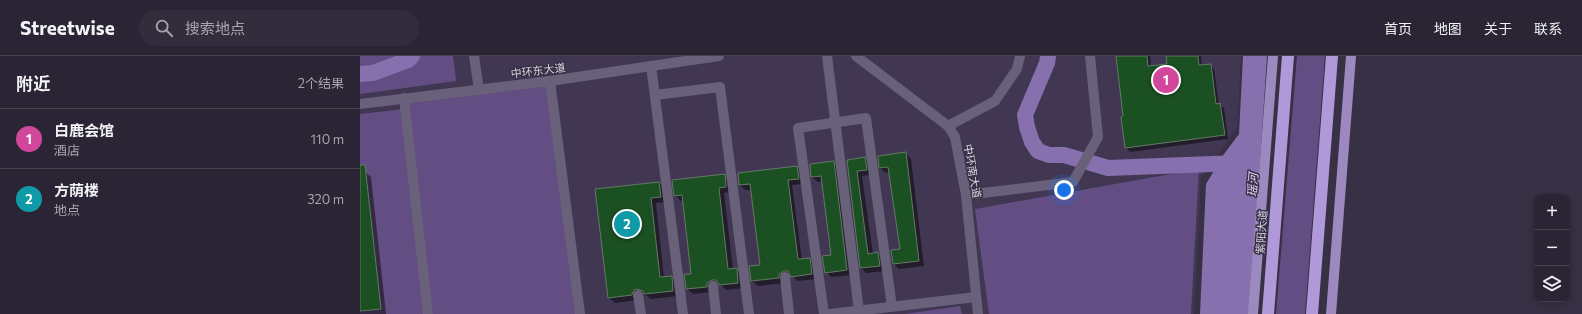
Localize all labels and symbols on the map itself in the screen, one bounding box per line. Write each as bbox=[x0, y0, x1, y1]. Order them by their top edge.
street label: 中环东大道 bbox=[510, 60, 566, 80]
pin: 1 bbox=[1153, 65, 1179, 95]
street label: 中环南大道 bbox=[962, 143, 984, 199]
water label: 瑶河 bbox=[1244, 171, 1260, 197]
your location bbox=[1054, 180, 1074, 200]
pin: 2 bbox=[614, 209, 640, 239]
street label: 紫阳大道 bbox=[1253, 210, 1269, 254]

